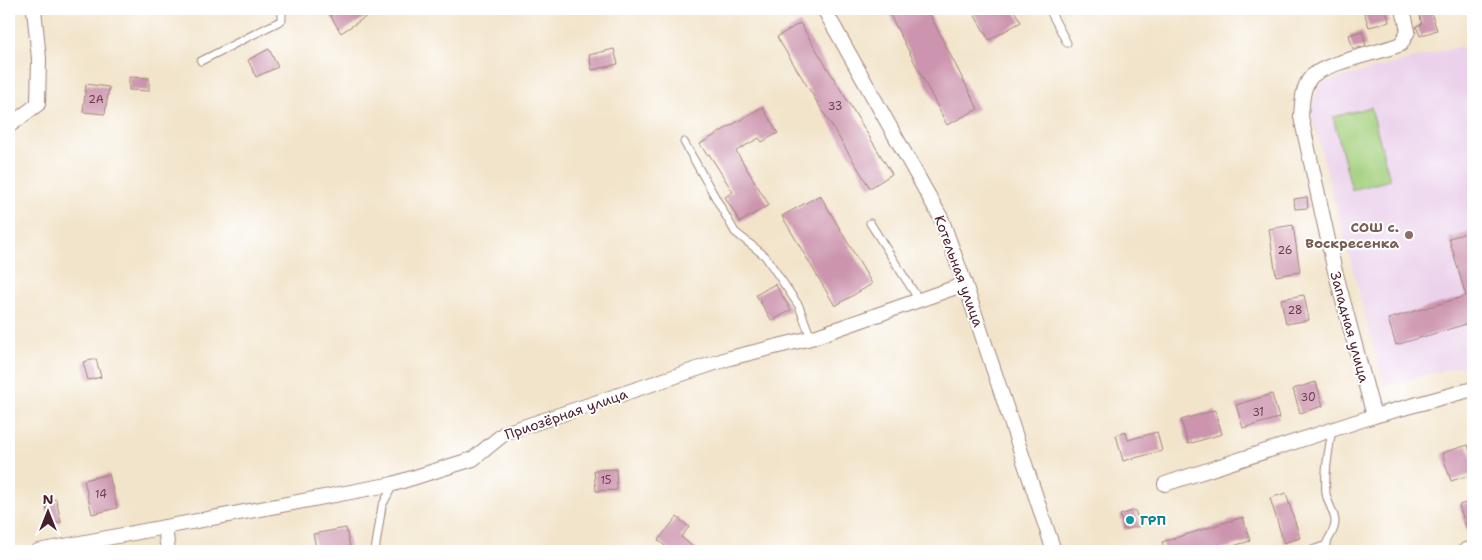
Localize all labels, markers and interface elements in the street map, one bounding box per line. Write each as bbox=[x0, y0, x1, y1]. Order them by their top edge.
house number: 2А bbox=[88, 92, 104, 107]
house number: 33 bbox=[828, 99, 842, 114]
street label: Котельная улица bbox=[930, 213, 988, 329]
place label: СОШ с. Воскресенка bbox=[1305, 218, 1399, 252]
marker: СОШ с. Воскресенка bbox=[1403, 229, 1415, 241]
house number: 26 bbox=[1278, 243, 1292, 258]
street label: Западная улица bbox=[1327, 269, 1374, 385]
house number: 28 bbox=[1287, 303, 1303, 318]
street label: Приозёрная улица bbox=[502, 384, 630, 443]
house number: 30 bbox=[1300, 390, 1316, 405]
house number: 31 bbox=[1252, 405, 1264, 420]
house number: 15 bbox=[600, 473, 612, 488]
house number: 14 bbox=[95, 487, 107, 502]
north arrow bbox=[22, 488, 72, 538]
text: N bbox=[42, 490, 54, 508]
place label: ГРП bbox=[1140, 511, 1166, 529]
marker: ГРП bbox=[1124, 514, 1136, 526]

